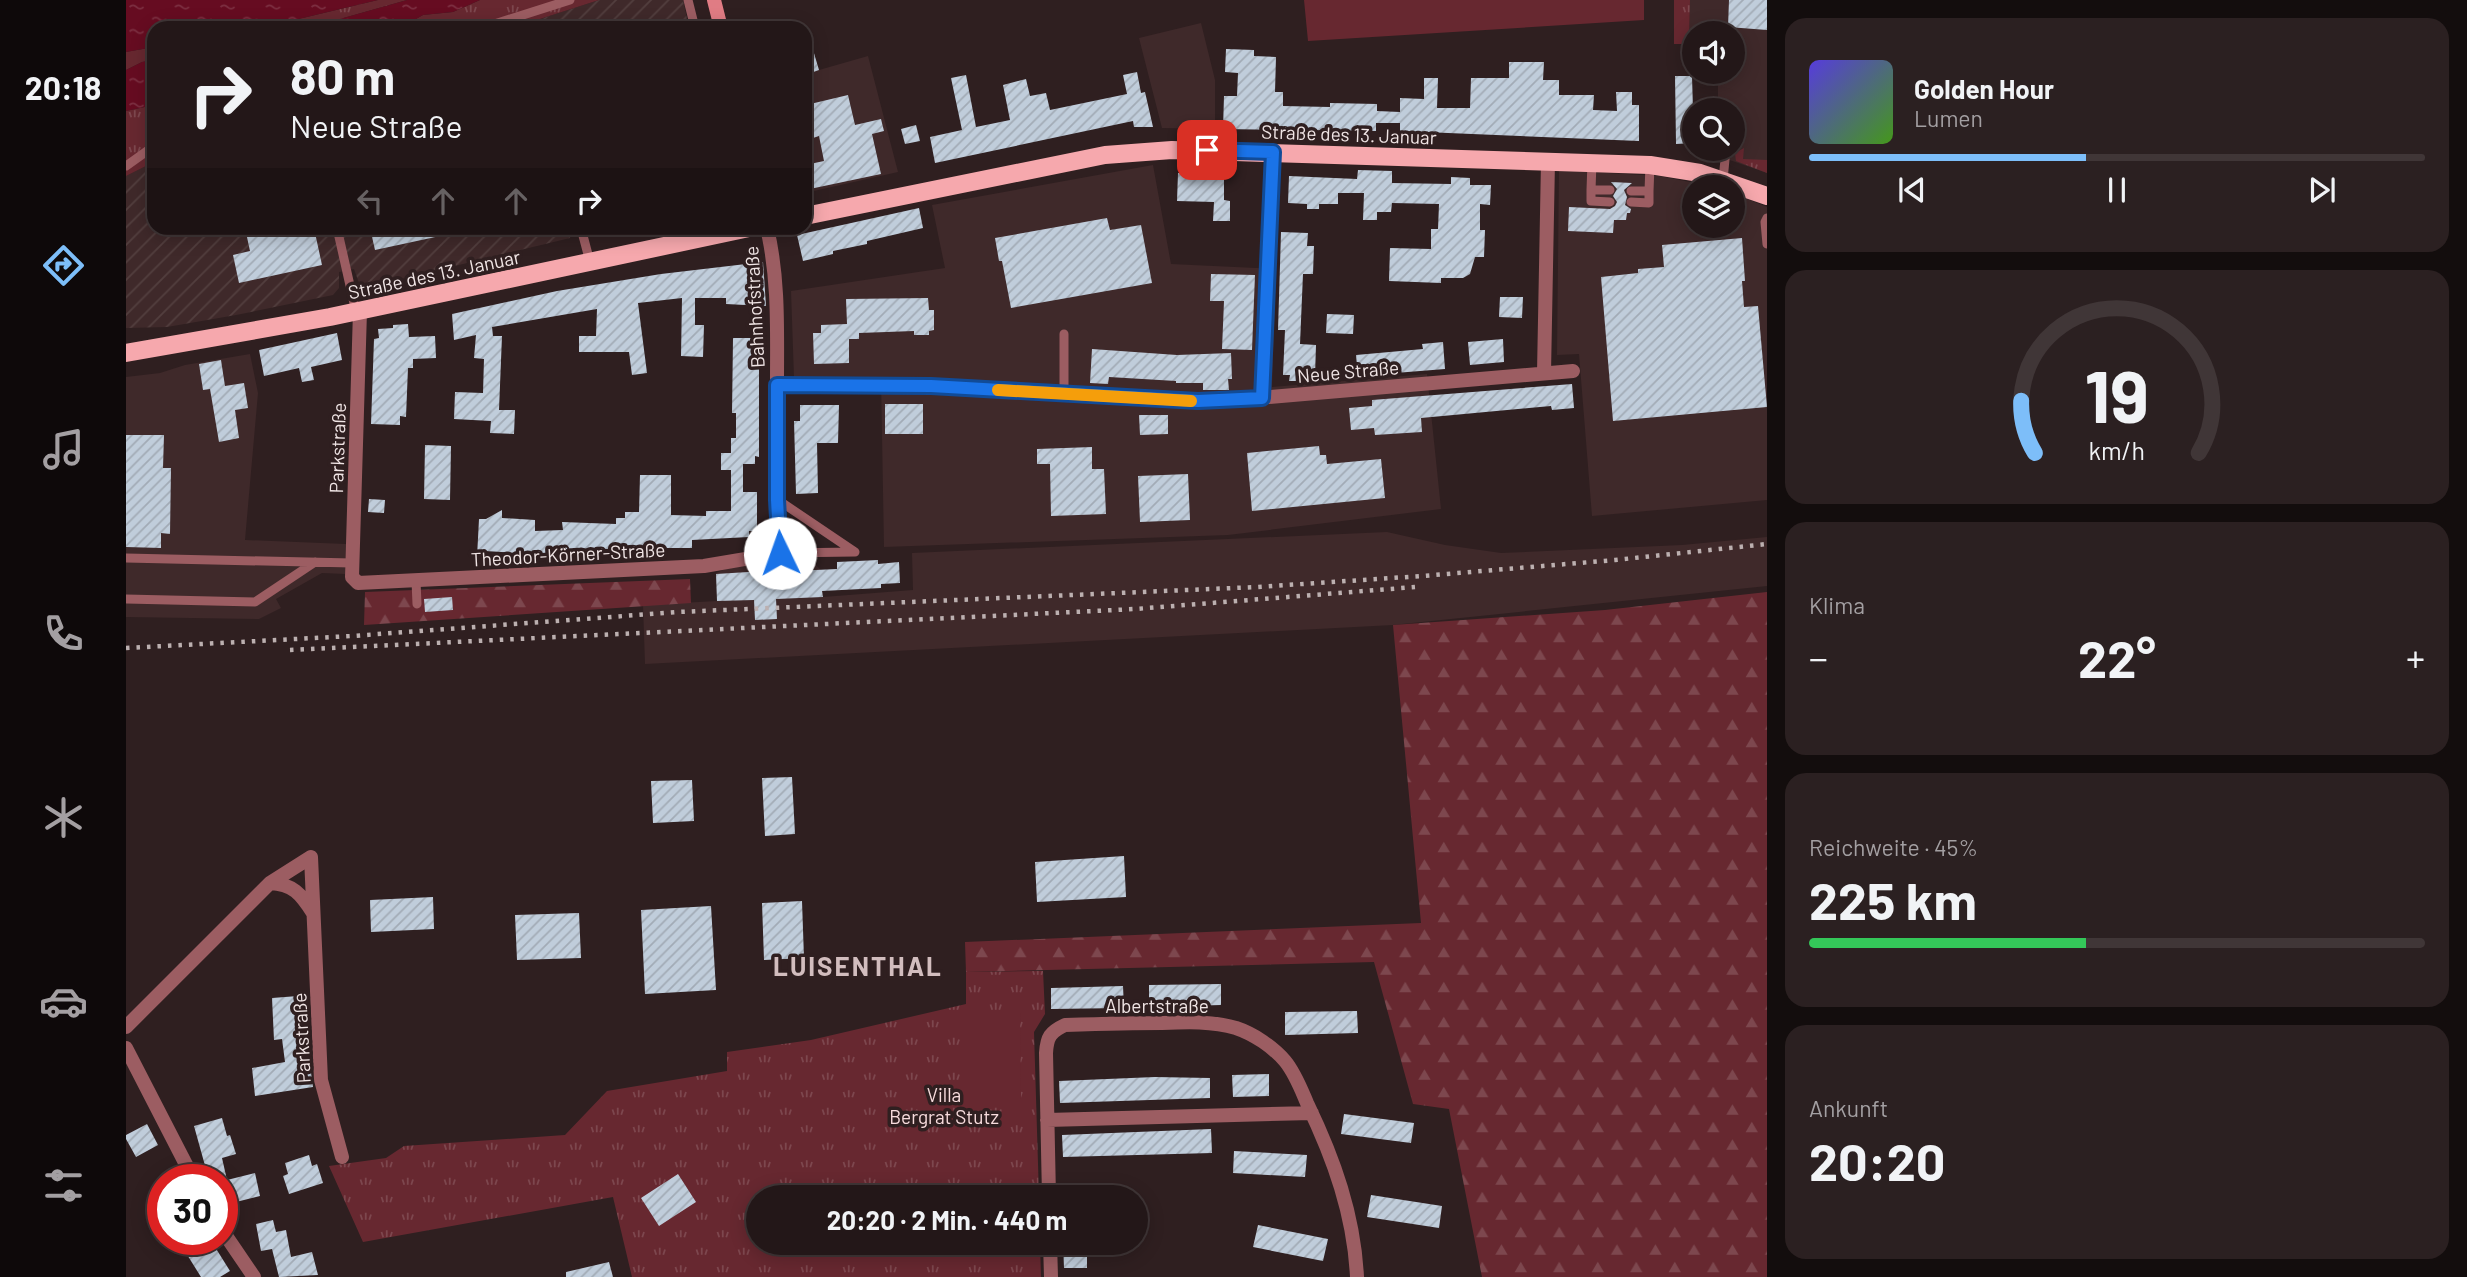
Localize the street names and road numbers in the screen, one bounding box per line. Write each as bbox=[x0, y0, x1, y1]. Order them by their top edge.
street label: Straße des 13. Januar bbox=[1261, 119, 1437, 149]
street label: Straße des 13. Januar bbox=[346, 244, 522, 304]
street label: Bahnhofstraße bbox=[739, 245, 769, 369]
street label: Neue Straße bbox=[1296, 355, 1400, 387]
street label: Parkstraße bbox=[324, 402, 350, 494]
street label: Theodor-Körner-Straße bbox=[470, 537, 666, 571]
street label: Parkstraße bbox=[287, 992, 315, 1084]
street label: Albertstraße bbox=[1105, 994, 1209, 1017]

